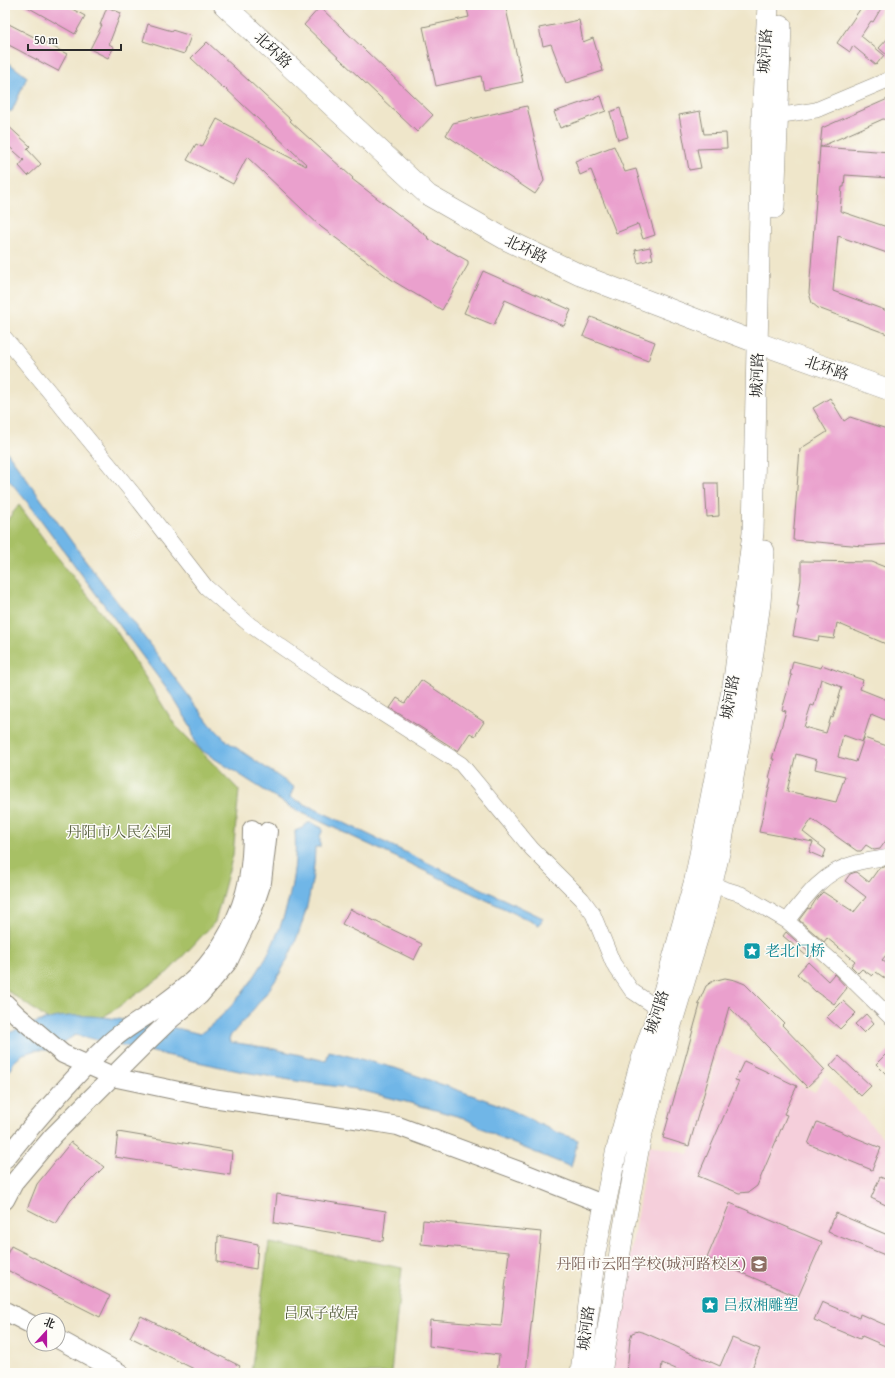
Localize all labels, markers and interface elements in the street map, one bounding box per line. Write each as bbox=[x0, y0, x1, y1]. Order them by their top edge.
scale bar bbox=[28, 26, 121, 52]
street label: 北环路 bbox=[250, 27, 297, 73]
street label: 城河路 bbox=[753, 28, 776, 74]
text: 50 m bbox=[34, 31, 58, 48]
street label: 北环路 bbox=[501, 229, 551, 268]
street label: 北环路 bbox=[802, 350, 852, 385]
street label: 城河路 bbox=[745, 352, 768, 398]
street label: 城河路 bbox=[715, 673, 744, 721]
park label: 丹阳市人民公园 bbox=[66, 821, 172, 842]
place label: 老北门桥 bbox=[765, 940, 825, 961]
place icon: 老北门桥 bbox=[742, 941, 762, 961]
street label: 城河路 bbox=[640, 987, 673, 1036]
place label: 丹阳市云阳学校(城河路校区) bbox=[556, 1253, 746, 1274]
school or university icon: 丹阳市云阳学校(城河路校区) bbox=[749, 1254, 769, 1274]
place label: 吕叔湘雕塑 bbox=[723, 1294, 798, 1315]
place icon: 吕叔湘雕塑 bbox=[700, 1295, 720, 1315]
park label: 吕凤子故居 bbox=[283, 1302, 359, 1323]
street label: 城河路 bbox=[572, 1304, 599, 1352]
north arrow bbox=[26, 1312, 66, 1352]
text: 北 bbox=[42, 1313, 58, 1332]

